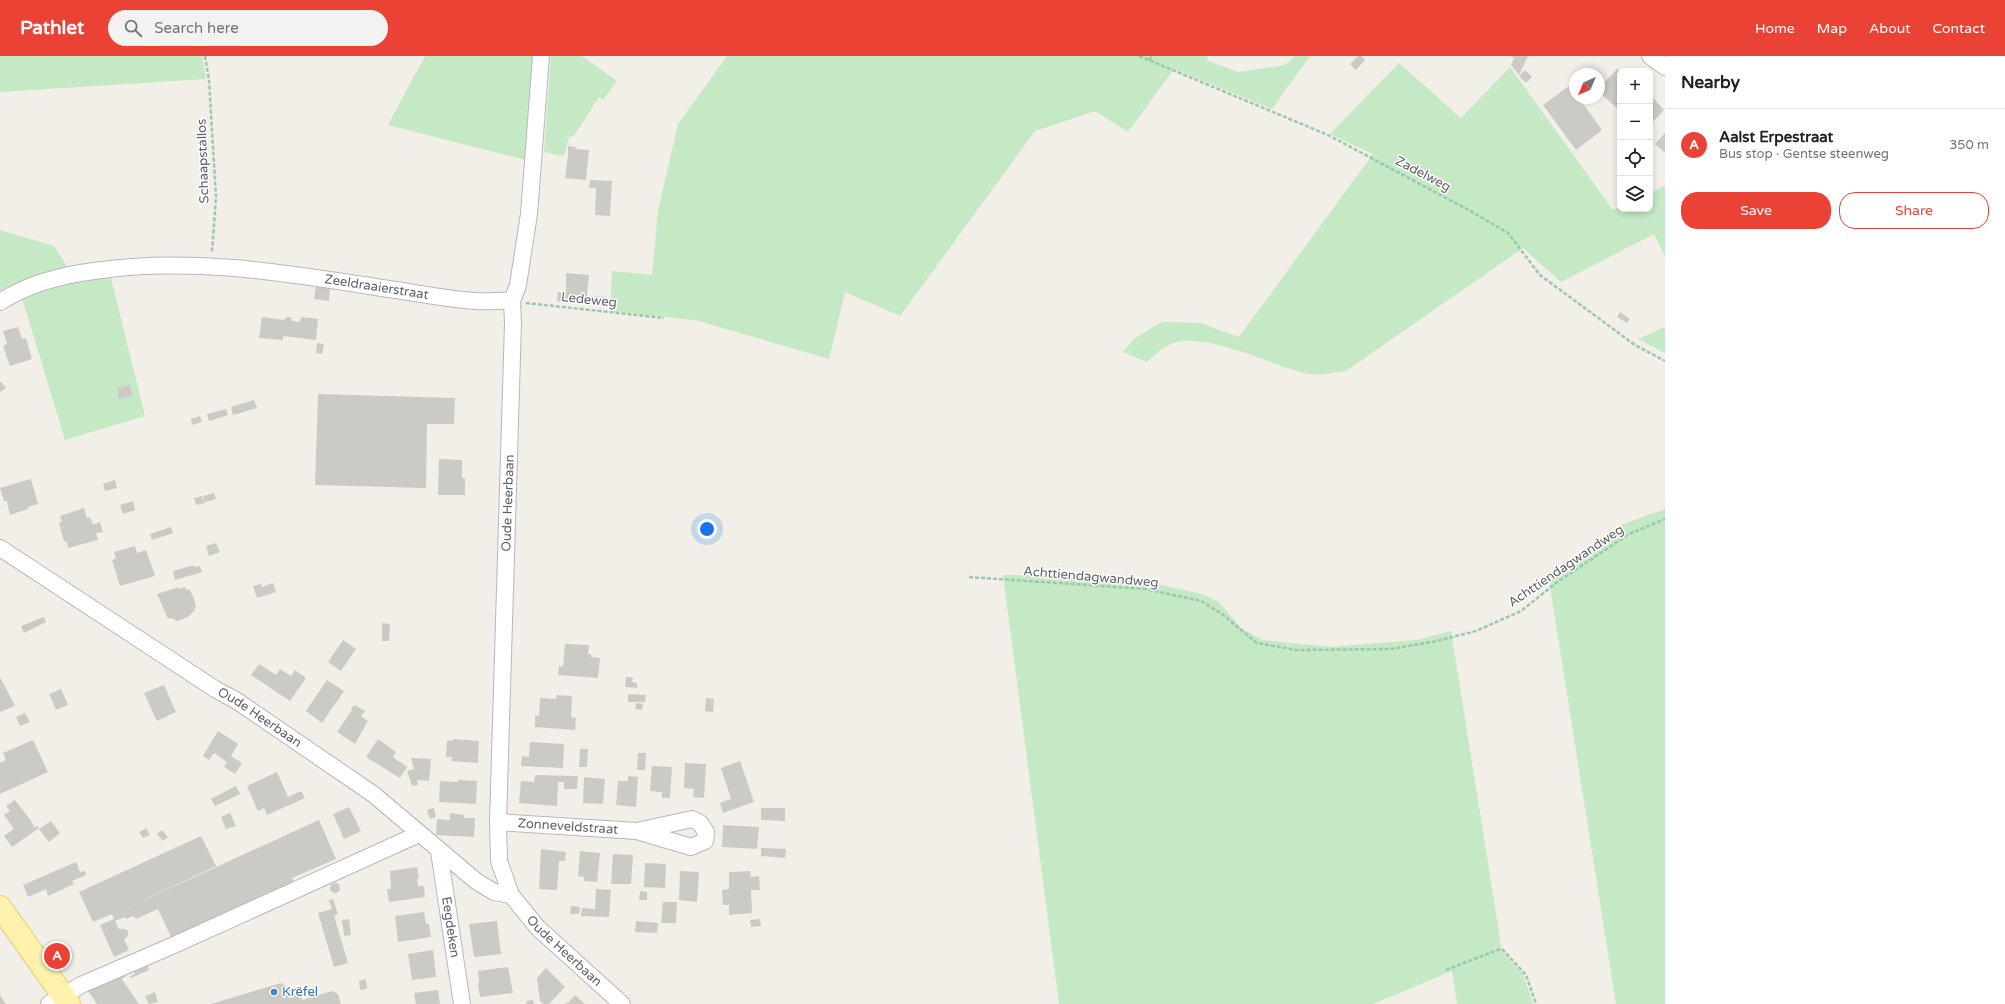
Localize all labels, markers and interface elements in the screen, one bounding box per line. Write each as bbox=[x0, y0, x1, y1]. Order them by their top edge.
search box bbox=[108, 10, 388, 46]
text: Pathlet bbox=[20, 17, 84, 39]
icon: search bbox=[122, 17, 144, 39]
text: Search here bbox=[154, 19, 239, 37]
text: Home bbox=[1755, 20, 1795, 37]
text: Map bbox=[1817, 20, 1847, 37]
text: About bbox=[1869, 20, 1911, 37]
text: Contact bbox=[1933, 20, 1985, 37]
north arrow bbox=[1569, 68, 1605, 104]
map controls bbox=[1617, 68, 1653, 212]
button: + bbox=[1617, 68, 1653, 104]
text: Nearby bbox=[1681, 72, 1740, 93]
button: − bbox=[1617, 104, 1653, 140]
street label: Schaapstallos bbox=[194, 118, 212, 204]
text: Aalst Erpestraat bbox=[1719, 128, 1833, 146]
text: A bbox=[1689, 137, 1699, 153]
text: 350 m bbox=[1949, 137, 1989, 153]
button: locate bbox=[1617, 140, 1653, 176]
text: Bus stop · Gentse steenweg bbox=[1719, 146, 1889, 162]
street label: Zadelweg bbox=[1393, 153, 1453, 195]
button: layers bbox=[1617, 176, 1653, 212]
button: Save bbox=[1681, 192, 1831, 229]
button: Share bbox=[1839, 192, 1989, 229]
street label: Zeeldraaierstraat bbox=[323, 271, 430, 303]
street label: Ledeweg bbox=[560, 289, 618, 311]
street label: Oude Heerbaan bbox=[498, 454, 518, 552]
your location bbox=[697, 519, 717, 539]
street label: Achttiendagwandweg bbox=[1505, 521, 1627, 611]
street label: Achttiendagwandweg bbox=[1023, 563, 1159, 591]
street label: Oude Heerbaan bbox=[215, 684, 305, 751]
street label: Zonneveldstraat bbox=[517, 815, 619, 838]
street label: Eegdeken bbox=[438, 896, 463, 959]
street label: Oude Heerbaan bbox=[523, 912, 605, 990]
pin: A bbox=[44, 941, 70, 971]
place label: Krëfel bbox=[282, 984, 318, 1000]
marker: Krëfel bbox=[269, 987, 279, 997]

